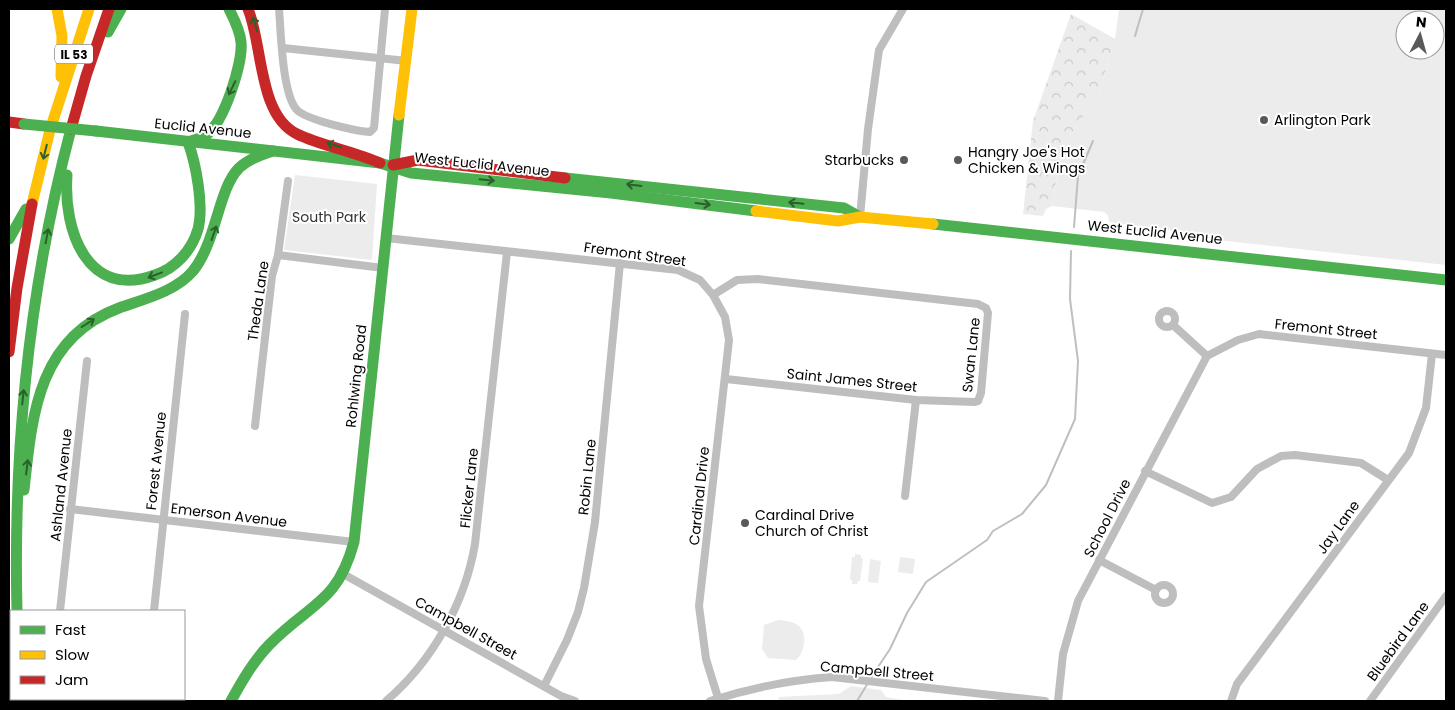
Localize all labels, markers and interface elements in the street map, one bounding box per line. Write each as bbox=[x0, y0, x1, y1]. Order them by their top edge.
north arrow bbox=[1395, 10, 1445, 60]
text: N bbox=[1415, 12, 1428, 33]
one-way arrow bbox=[249, 17, 259, 33]
road number: IL 53 bbox=[55, 44, 93, 64]
one-way arrow bbox=[227, 80, 236, 95]
place label: Arlington Park bbox=[1274, 110, 1372, 130]
street label: Euclid Avenue bbox=[154, 113, 253, 143]
marker: Arlington Park bbox=[1258, 114, 1270, 126]
one-way arrow bbox=[327, 140, 343, 150]
place label: Hangry Joe's Hot Chicken & Wings bbox=[968, 142, 1085, 178]
one-way arrow bbox=[40, 143, 49, 159]
street label: West Euclid Avenue bbox=[413, 147, 551, 181]
place label: Starbucks bbox=[825, 150, 894, 170]
marker: Starbucks bbox=[898, 154, 910, 166]
marker: Hangry Joe's Hot Chicken & Wings bbox=[952, 154, 964, 166]
one-way arrow bbox=[479, 175, 495, 185]
one-way arrow bbox=[627, 180, 643, 190]
one-way arrow bbox=[788, 198, 804, 208]
one-way arrow bbox=[695, 199, 711, 209]
park label: South Park bbox=[292, 207, 367, 227]
street label: West Euclid Avenue bbox=[1086, 215, 1224, 249]
one-way arrow bbox=[210, 225, 219, 241]
one-way arrow bbox=[42, 229, 52, 245]
street label: Fremont Street bbox=[583, 237, 687, 271]
street label: Theda Lane bbox=[242, 259, 274, 343]
one-way arrow bbox=[148, 271, 163, 280]
street label: Fremont Street bbox=[1274, 314, 1378, 344]
street label: Swan Lane bbox=[957, 316, 985, 393]
one-way arrow bbox=[80, 318, 94, 328]
street label: Rohlwing Road bbox=[341, 324, 371, 428]
street label: Saint James Street bbox=[786, 363, 918, 397]
one-way arrow bbox=[18, 389, 28, 405]
street label: Forest Avenue bbox=[141, 411, 171, 511]
street label: Ashland Avenue bbox=[45, 427, 77, 542]
street label: Robin Lane bbox=[573, 438, 601, 516]
street label: Cardinal Drive bbox=[684, 445, 714, 546]
street label: Flicker Lane bbox=[455, 447, 483, 529]
one-way arrow bbox=[22, 460, 32, 476]
street label: School Drive bbox=[1079, 475, 1136, 561]
street label: Jay Lane bbox=[1312, 496, 1364, 558]
street label: Emerson Avenue bbox=[170, 498, 289, 532]
place label: Cardinal Drive Church of Christ bbox=[755, 505, 868, 541]
marker: Cardinal Drive Church of Christ bbox=[739, 517, 751, 529]
street label: Campbell Street bbox=[411, 592, 521, 664]
street label: Bluebird Lane bbox=[1362, 597, 1434, 685]
legend bbox=[10, 610, 185, 700]
text: Fast bbox=[55, 619, 86, 640]
text: Slow bbox=[55, 644, 90, 665]
street label: Campbell Street bbox=[819, 656, 935, 686]
text: Jam bbox=[55, 669, 89, 690]

